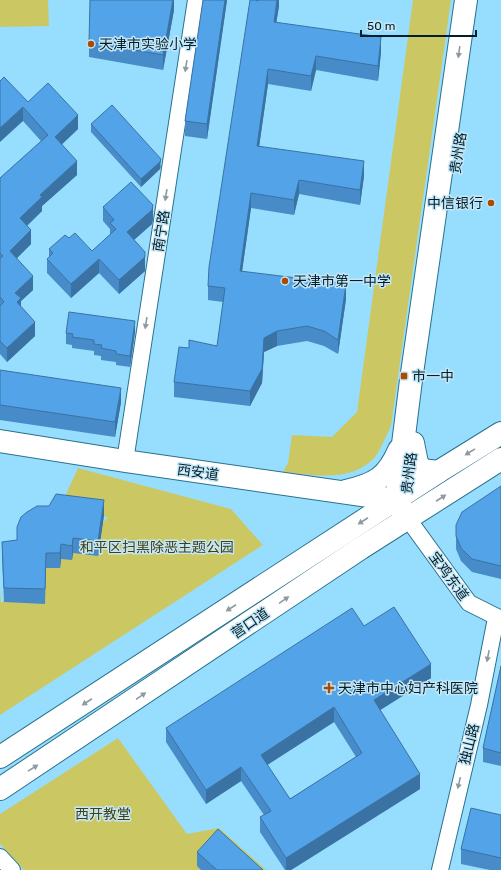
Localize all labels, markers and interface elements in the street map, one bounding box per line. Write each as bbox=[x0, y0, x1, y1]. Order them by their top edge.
scale bar bbox=[361, 12, 476, 38]
text: 50 m bbox=[367, 19, 395, 33]
place label: 天津市实验小学 bbox=[99, 36, 197, 53]
marker: 天津市实验小学 bbox=[86, 39, 96, 49]
one-way arrow bbox=[456, 46, 462, 59]
one-way arrow bbox=[182, 60, 188, 72]
street label: 贵州路 bbox=[447, 131, 470, 175]
one-way arrow bbox=[163, 189, 169, 201]
place label: 中信银行 bbox=[427, 195, 483, 212]
marker: 中信银行 bbox=[486, 198, 496, 208]
street label: 南宁路 bbox=[150, 209, 173, 253]
place label: 天津市第一中学 bbox=[293, 273, 391, 290]
marker: 天津市第一中学 bbox=[280, 276, 290, 286]
one-way arrow bbox=[143, 317, 149, 329]
place label: 市一中 bbox=[412, 368, 454, 385]
marker: 市一中 bbox=[399, 371, 409, 381]
one-way arrow bbox=[464, 449, 476, 456]
street label: 贵州路 bbox=[399, 451, 420, 495]
street label: 西安道 bbox=[176, 461, 220, 484]
one-way arrow bbox=[436, 494, 446, 502]
one-way arrow bbox=[357, 518, 369, 525]
park label: 和平区扫黑除恶主题公园 bbox=[80, 539, 234, 556]
street label: 宝鸡东道 bbox=[425, 549, 472, 604]
one-way arrow bbox=[279, 596, 289, 604]
one-way arrow bbox=[226, 604, 236, 612]
street label: 营口道 bbox=[228, 605, 272, 642]
one-way arrow bbox=[485, 650, 491, 662]
place label: 天津市中心妇产科医院 bbox=[338, 680, 478, 697]
marker: 天津市中心妇产科医院 bbox=[323, 682, 335, 694]
one-way arrow bbox=[136, 692, 146, 700]
one-way arrow bbox=[82, 698, 92, 706]
street label: 独山路 bbox=[456, 722, 483, 767]
one-way arrow bbox=[28, 764, 38, 772]
one-way arrow bbox=[456, 776, 462, 789]
park label: 西开教堂 bbox=[75, 806, 131, 823]

